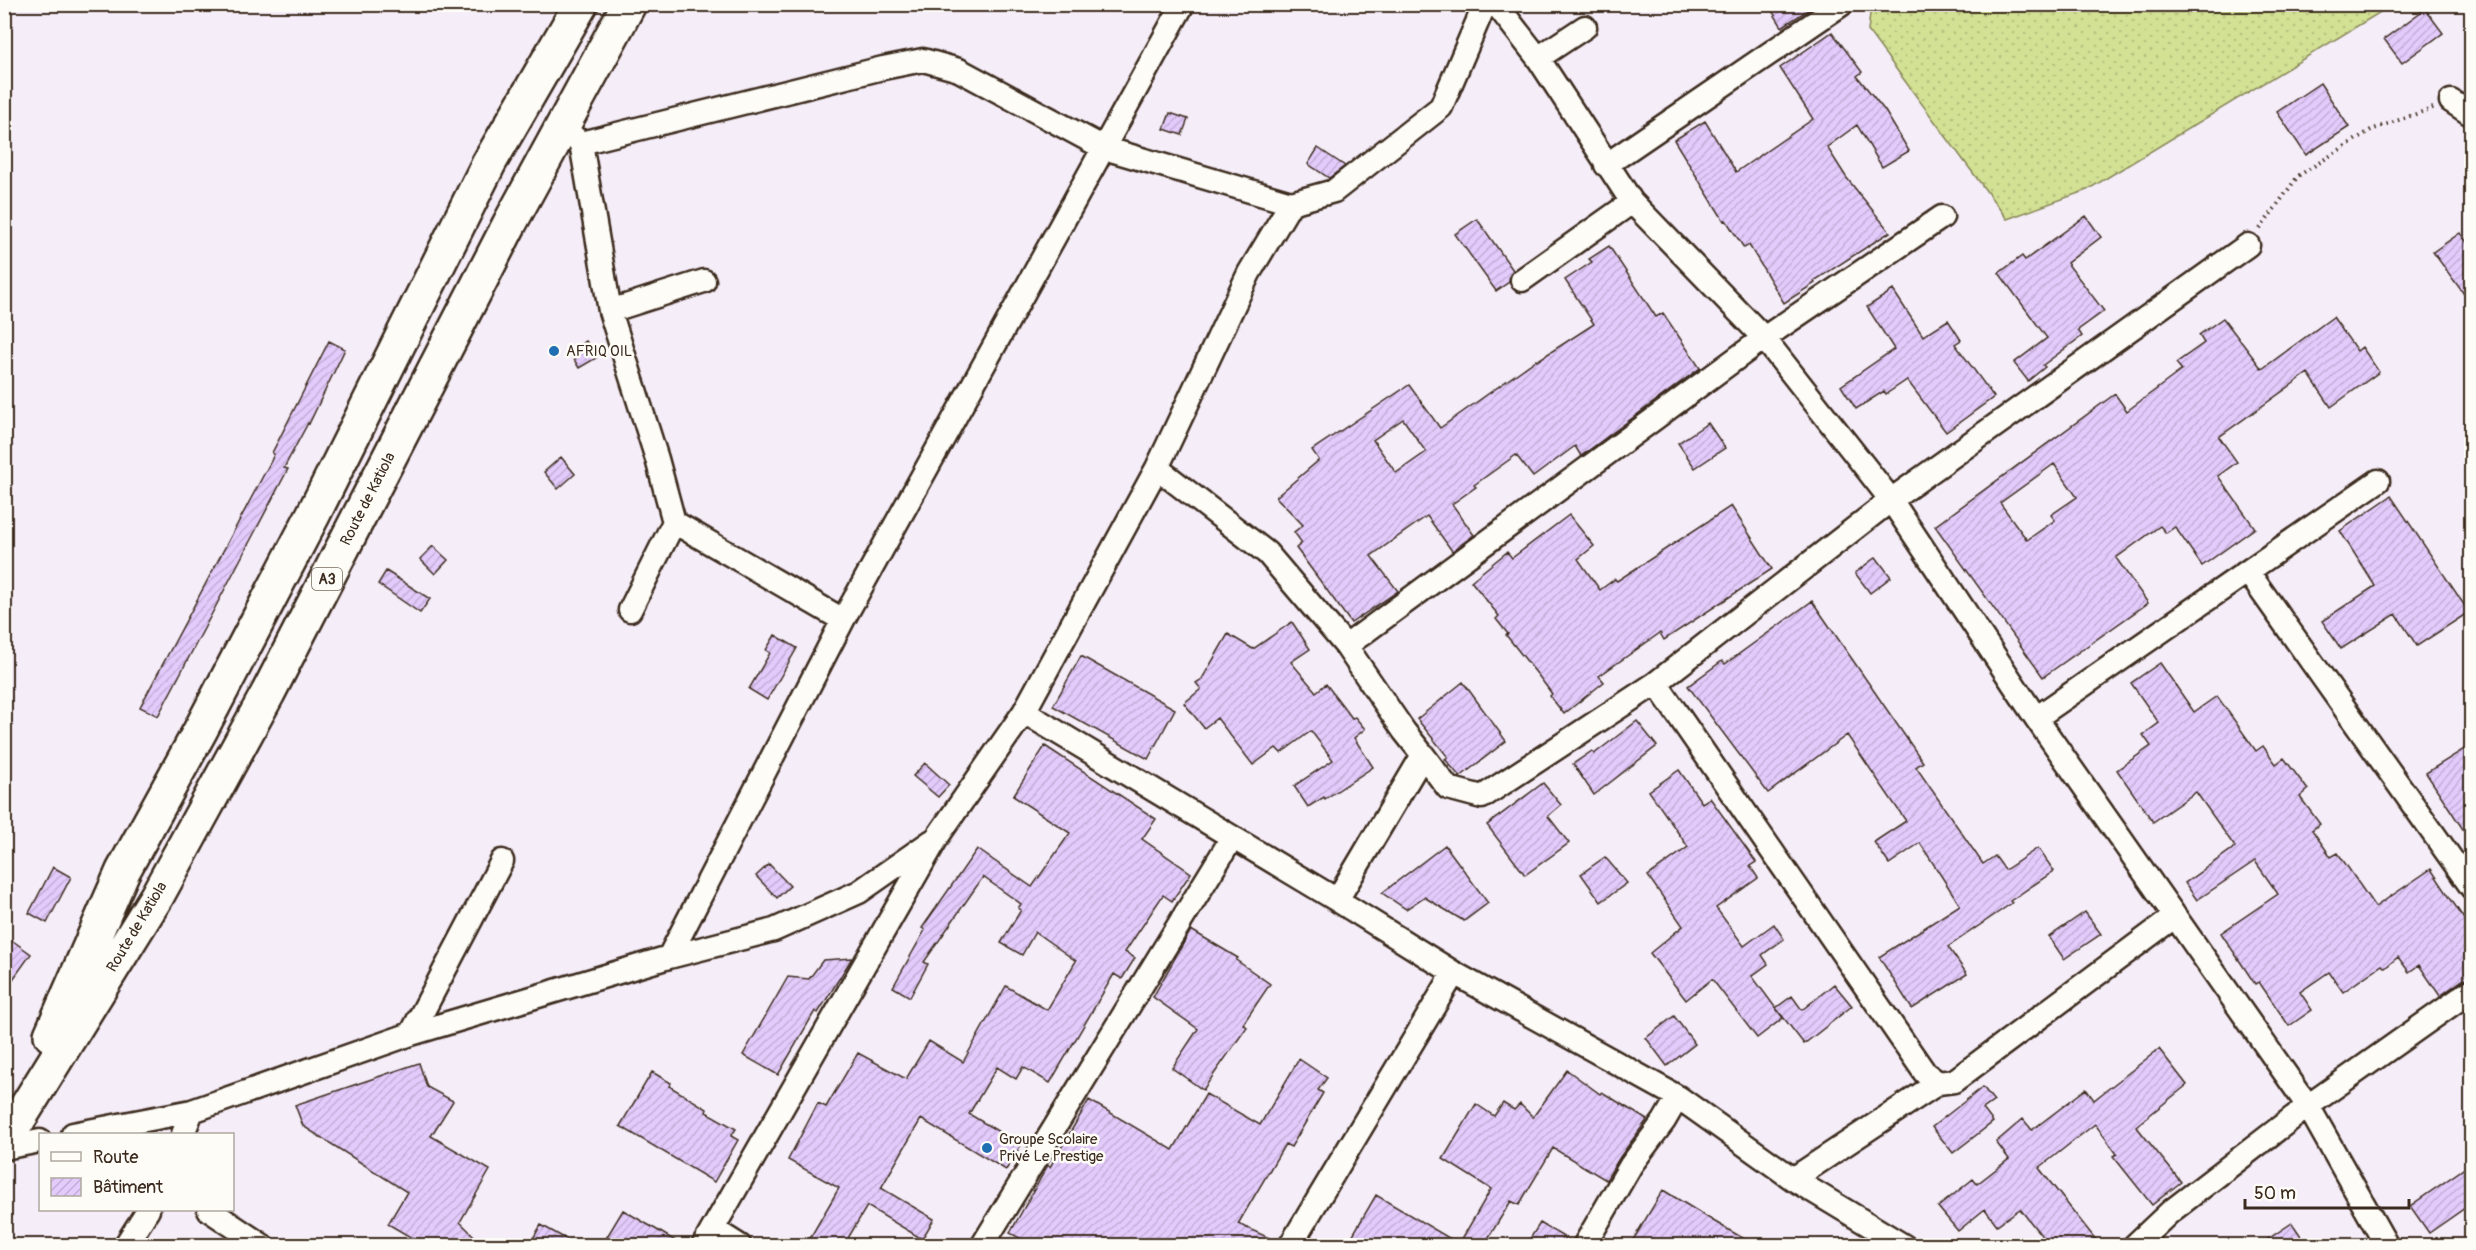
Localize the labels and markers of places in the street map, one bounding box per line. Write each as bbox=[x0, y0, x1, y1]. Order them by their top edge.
place label: AFRIQ OIL bbox=[566, 342, 632, 361]
marker: AFRIQ OIL bbox=[547, 344, 561, 358]
place label: Groupe Scolaire Privé Le Prestige bbox=[999, 1130, 1104, 1166]
marker: Groupe Scolaire Privé Le Prestige bbox=[980, 1141, 994, 1155]

